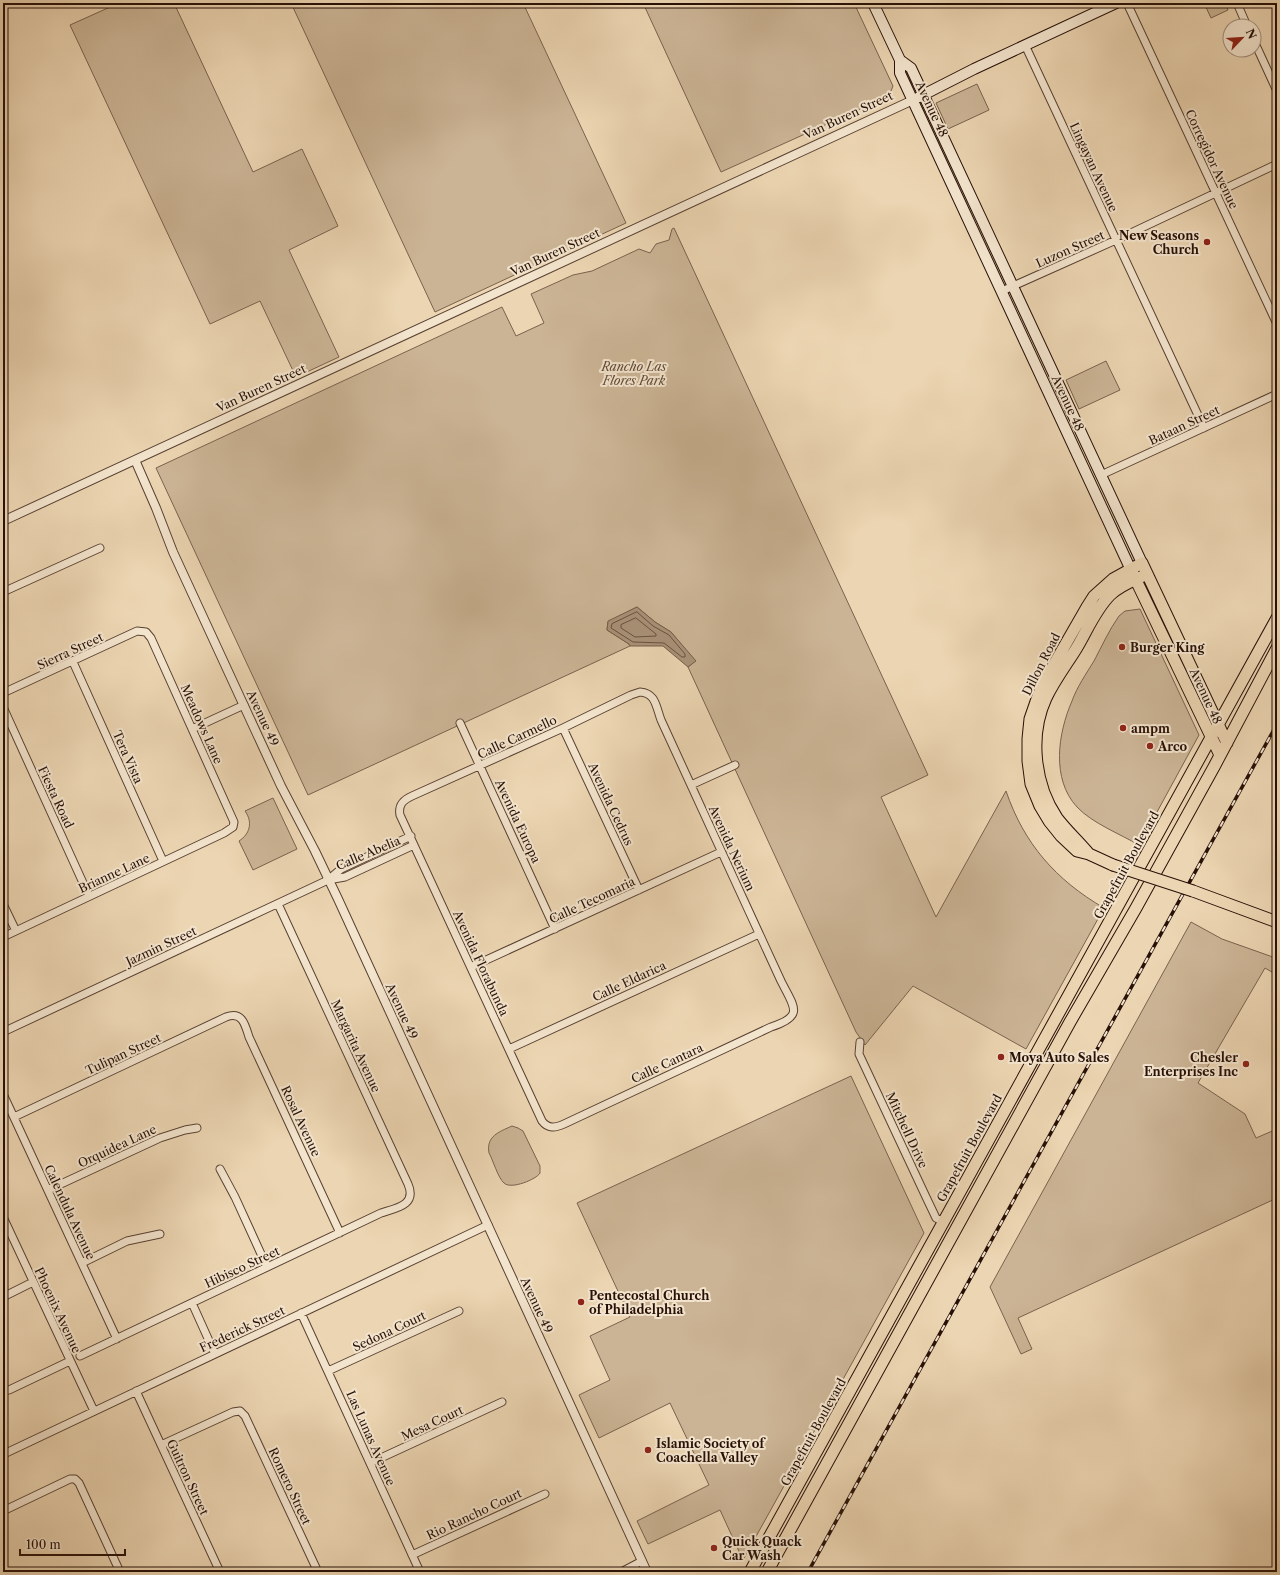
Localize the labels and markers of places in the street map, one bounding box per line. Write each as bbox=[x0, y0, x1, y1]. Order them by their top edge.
place label: New Seasons Church bbox=[1119, 228, 1200, 257]
marker: New Seasons Church bbox=[1202, 237, 1212, 247]
place label: Burger King bbox=[1130, 640, 1206, 655]
marker: Burger King bbox=[1117, 642, 1127, 652]
place label: ampm bbox=[1131, 721, 1170, 736]
marker: ampm bbox=[1118, 723, 1128, 733]
place label: Arco bbox=[1157, 739, 1188, 754]
marker: Arco bbox=[1145, 741, 1155, 751]
place label: Moya Auto Sales bbox=[1009, 1050, 1110, 1065]
place label: Chesler Enterprises Inc bbox=[1144, 1050, 1238, 1079]
marker: Moya Auto Sales bbox=[996, 1052, 1006, 1062]
marker: Chesler Enterprises Inc bbox=[1241, 1059, 1251, 1069]
place label: Pentecostal Church of Philadelphia bbox=[589, 1288, 710, 1317]
marker: Pentecostal Church of Philadelphia bbox=[576, 1297, 586, 1307]
place label: Islamic Society of Coachella Valley bbox=[656, 1436, 766, 1465]
marker: Islamic Society of Coachella Valley bbox=[643, 1445, 653, 1455]
place label: Quick Quack Car Wash bbox=[722, 1534, 803, 1563]
marker: Quick Quack Car Wash bbox=[709, 1543, 719, 1553]

